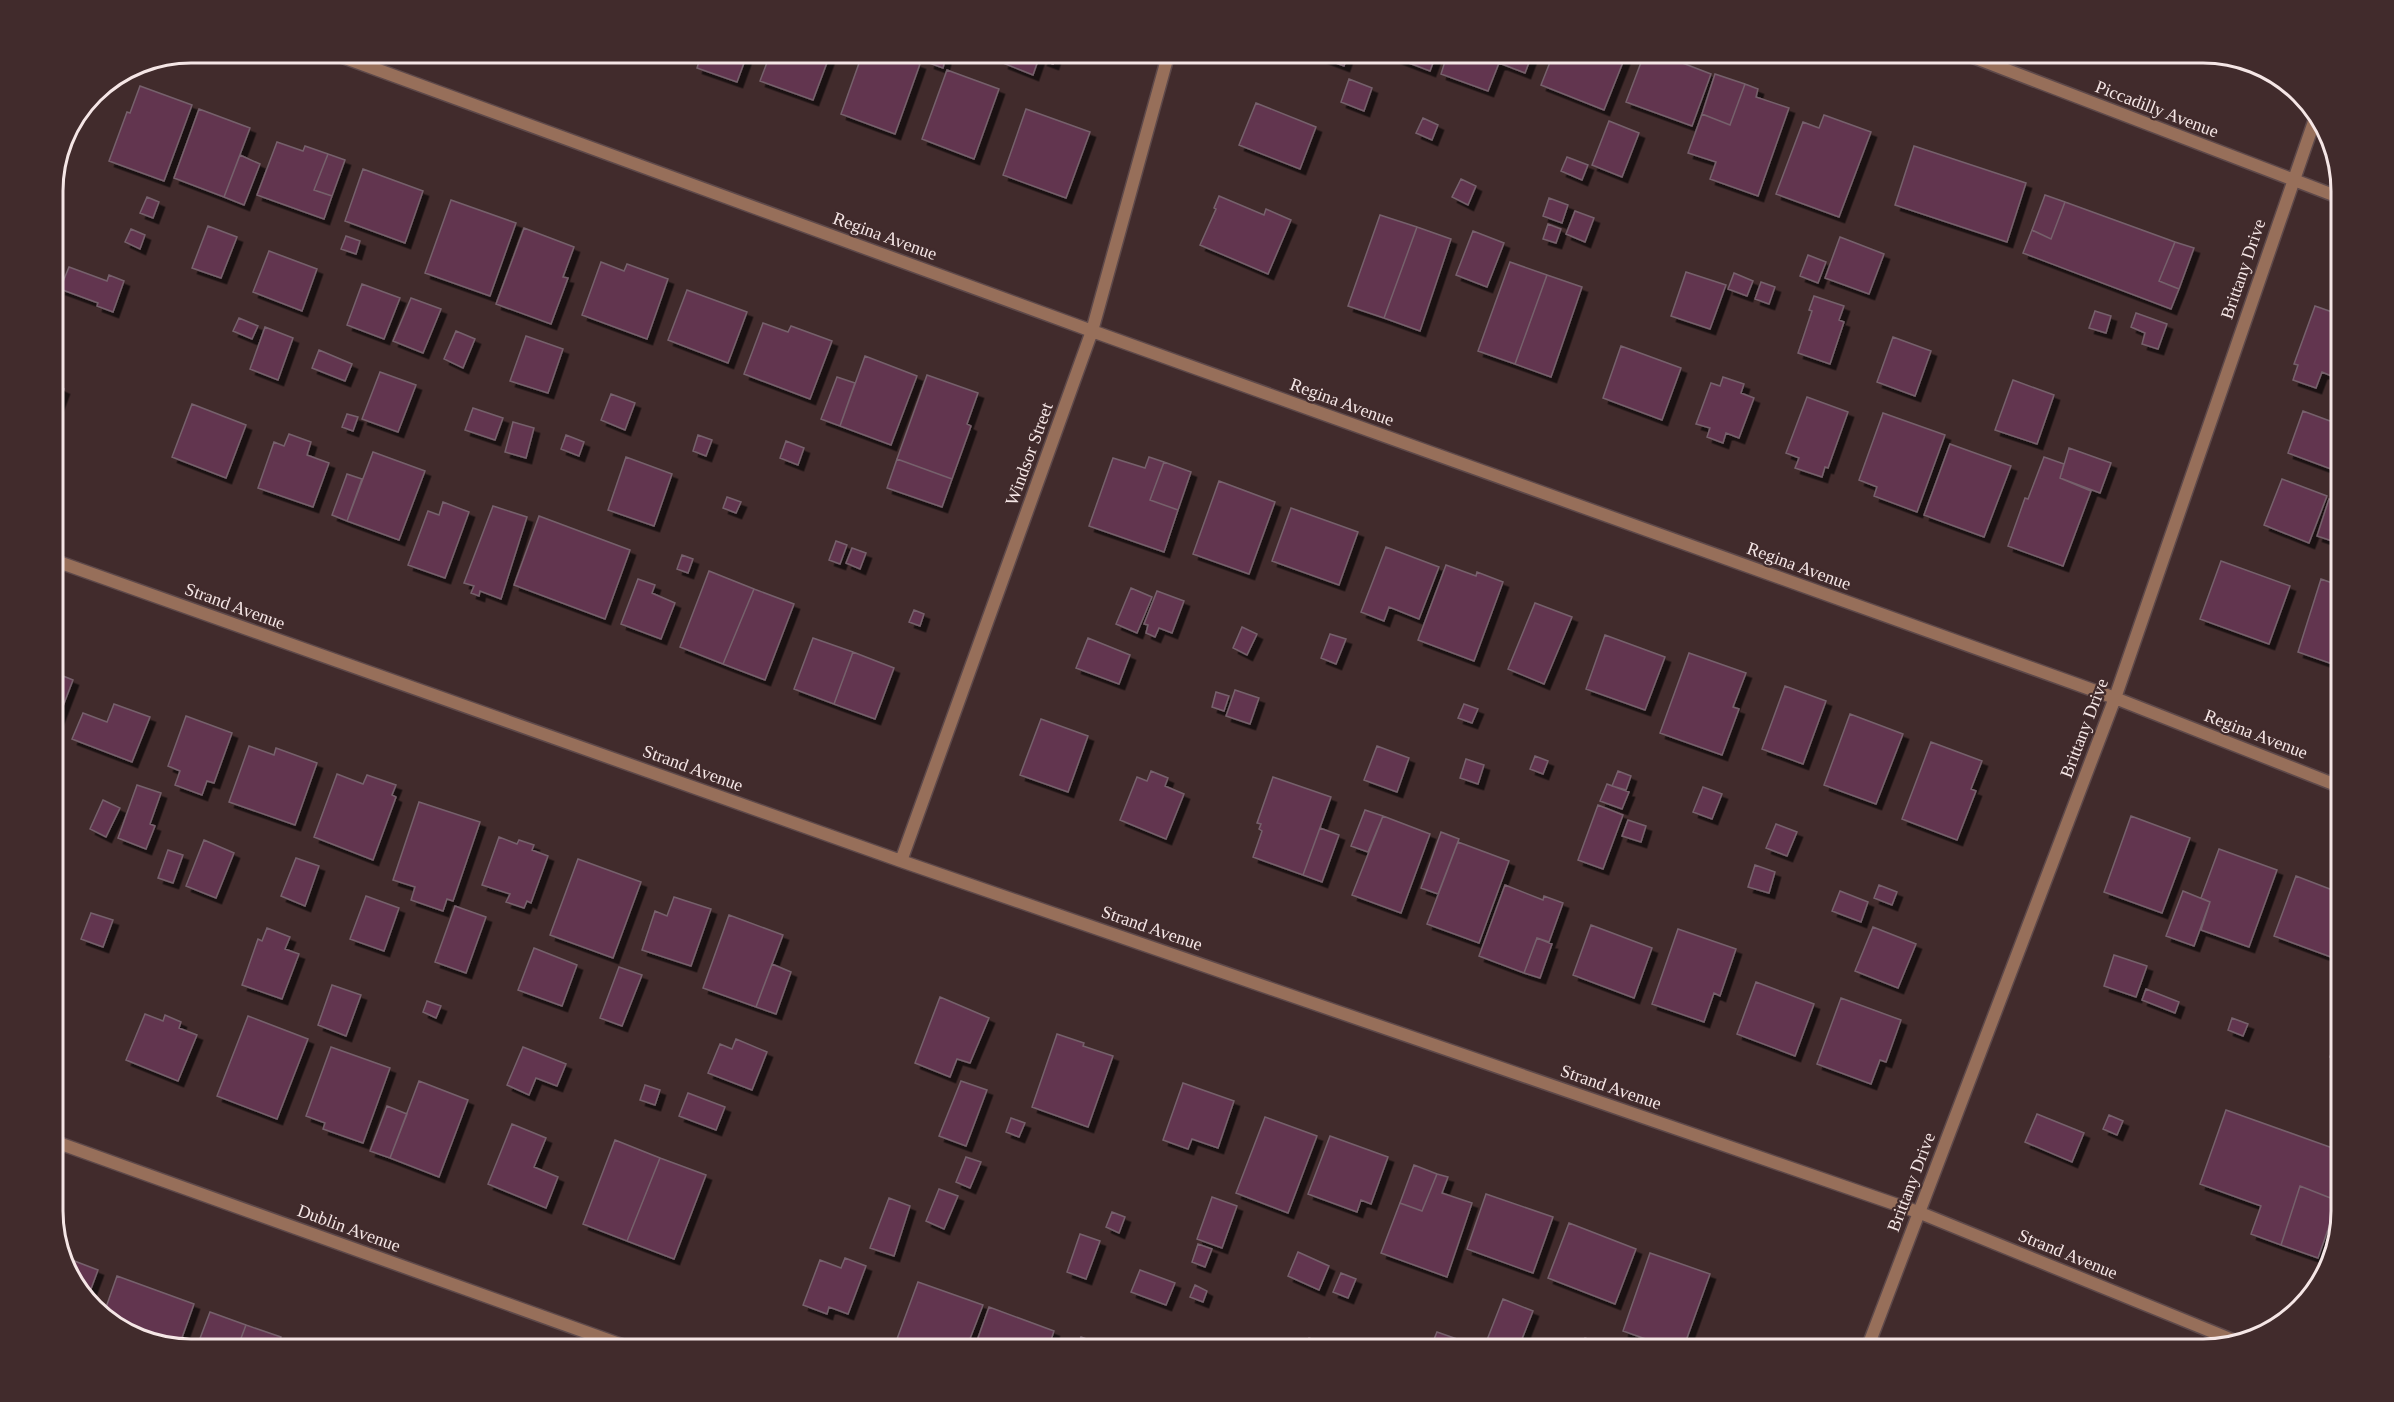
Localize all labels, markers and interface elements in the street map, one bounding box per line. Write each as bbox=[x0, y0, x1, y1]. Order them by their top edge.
street label: Piccadilly Avenue bbox=[2093, 76, 2221, 142]
street label: Regina Avenue bbox=[830, 208, 940, 264]
street label: Brittany Drive bbox=[2217, 216, 2269, 322]
street label: Regina Avenue bbox=[1287, 374, 1397, 430]
street label: Windsor Street bbox=[1001, 400, 1057, 508]
street label: Regina Avenue bbox=[1744, 538, 1854, 594]
street label: Strand Avenue bbox=[182, 579, 288, 633]
street label: Brittany Drive bbox=[2056, 676, 2112, 780]
street label: Regina Avenue bbox=[2201, 705, 2311, 763]
street label: Strand Avenue bbox=[640, 741, 746, 795]
street label: Strand Avenue bbox=[1099, 901, 1205, 955]
street label: Strand Avenue bbox=[1558, 1060, 1664, 1114]
street label: Brittany Drive bbox=[1883, 1130, 1939, 1234]
street label: Dublin Avenue bbox=[295, 1200, 403, 1256]
street label: Strand Avenue bbox=[2016, 1225, 2120, 1283]

